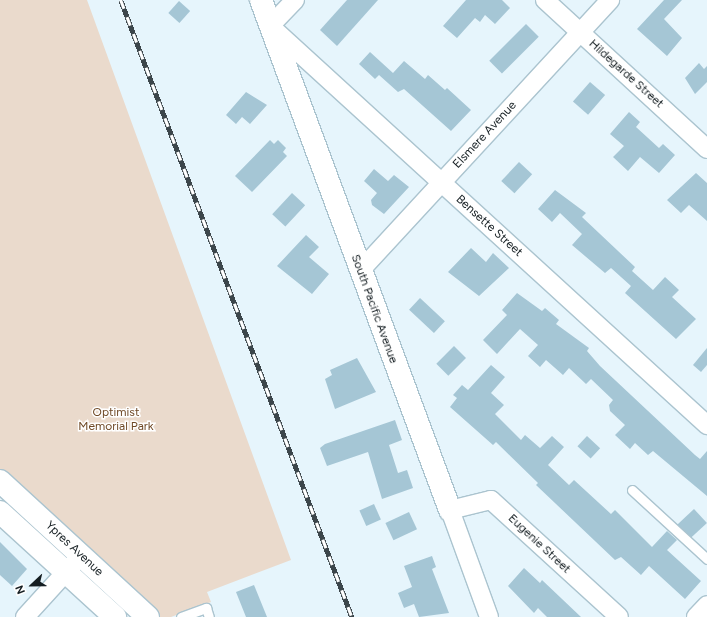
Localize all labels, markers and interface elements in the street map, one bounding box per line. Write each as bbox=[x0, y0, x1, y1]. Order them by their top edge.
street label: Hildegarde Street bbox=[586, 37, 666, 111]
street label: Elsmere Avenue bbox=[450, 99, 520, 171]
street label: Bensette Street bbox=[453, 192, 525, 260]
street label: South Pacific Avenue bbox=[348, 253, 400, 365]
park label: Optimist Memorial Park bbox=[78, 406, 154, 434]
street label: Eugenie Street bbox=[505, 511, 573, 577]
street label: Ypres Avenue bbox=[42, 519, 106, 579]
north arrow bbox=[12, 565, 52, 605]
text: N bbox=[13, 583, 28, 596]

